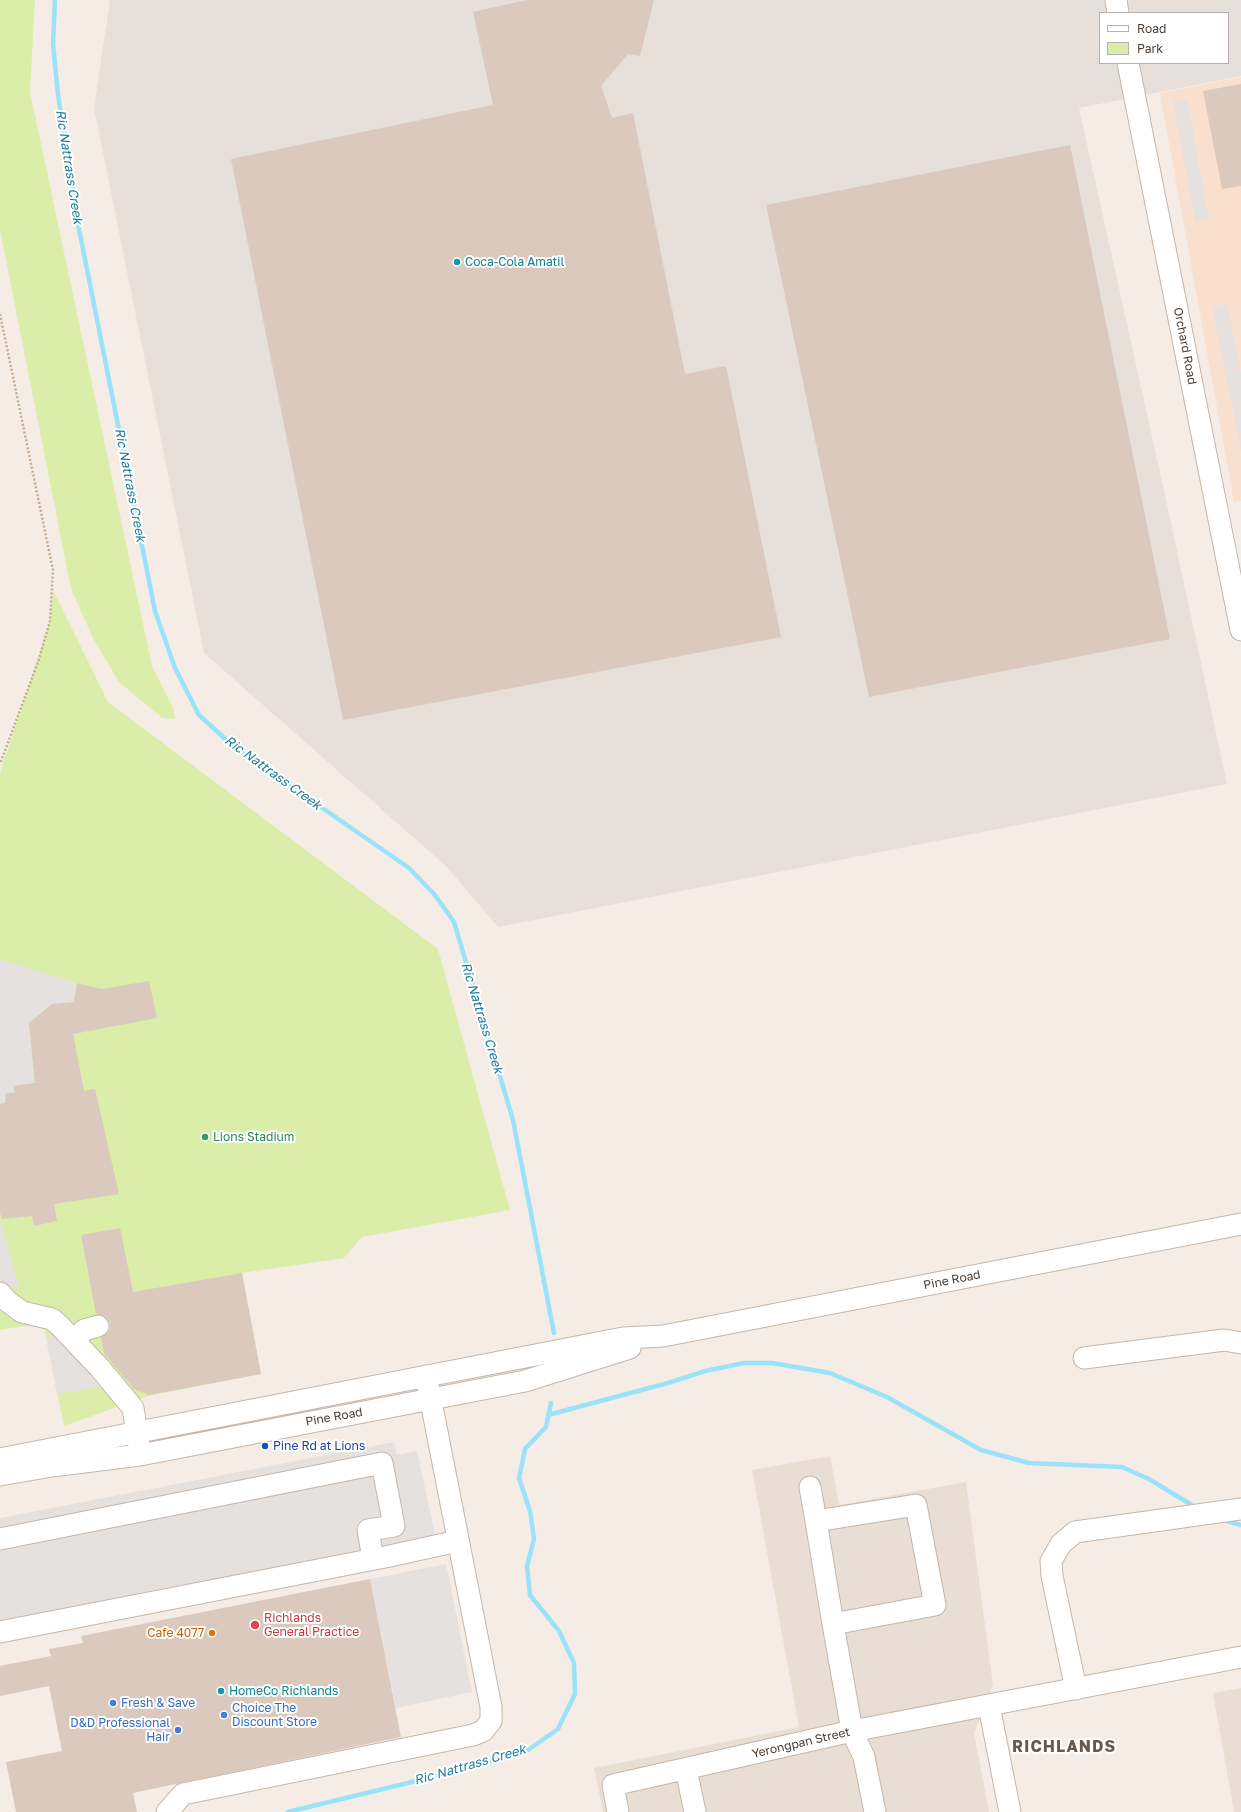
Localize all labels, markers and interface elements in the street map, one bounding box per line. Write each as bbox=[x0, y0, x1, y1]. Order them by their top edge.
legend bbox=[1099, 12, 1229, 64]
text: Road bbox=[1137, 21, 1166, 36]
text: Park bbox=[1137, 41, 1163, 56]
water label: Ric Nattrass Creek bbox=[52, 109, 86, 225]
place label: Coca-Cola Amatil bbox=[465, 255, 564, 269]
marker: Coca-Cola Amatil bbox=[452, 257, 462, 267]
street label: Orchard Road bbox=[1170, 306, 1200, 386]
water label: Ric Nattrass Creek bbox=[111, 427, 149, 543]
water label: Ric Nattrass Creek bbox=[222, 733, 324, 813]
water label: Ric Nattrass Creek bbox=[458, 960, 506, 1076]
place label: Lions Stadium bbox=[213, 1130, 294, 1144]
marker: Lions Stadium bbox=[200, 1132, 210, 1142]
street label: Pine Road bbox=[922, 1267, 982, 1293]
street label: Pine Road bbox=[304, 1405, 364, 1429]
place label: Pine Rd at Lions bbox=[273, 1439, 365, 1453]
marker: Pine Rd at Lions bbox=[260, 1441, 270, 1451]
place label: Richlands General Practice bbox=[264, 1611, 359, 1639]
marker: Richlands General Practice bbox=[249, 1619, 261, 1631]
place label: Cafe 4077 bbox=[147, 1626, 204, 1640]
marker: Cafe 4077 bbox=[207, 1628, 217, 1638]
place label: HomeCo Richlands bbox=[229, 1684, 338, 1698]
marker: HomeCo Richlands bbox=[216, 1686, 226, 1696]
place label: Fresh & Save bbox=[121, 1696, 195, 1710]
marker: Fresh & Save bbox=[108, 1698, 118, 1708]
place label: Choice The Discount Store bbox=[232, 1701, 317, 1729]
marker: Choice The Discount Store bbox=[219, 1710, 229, 1720]
place label: D&D Professional Hair bbox=[70, 1716, 170, 1744]
marker: D&D Professional Hair bbox=[173, 1725, 183, 1735]
street label: Yerongpan Street bbox=[751, 1725, 851, 1761]
district label: RICHLANDS bbox=[1012, 1737, 1116, 1757]
water label: Ric Nattrass Creek bbox=[412, 1742, 528, 1788]

